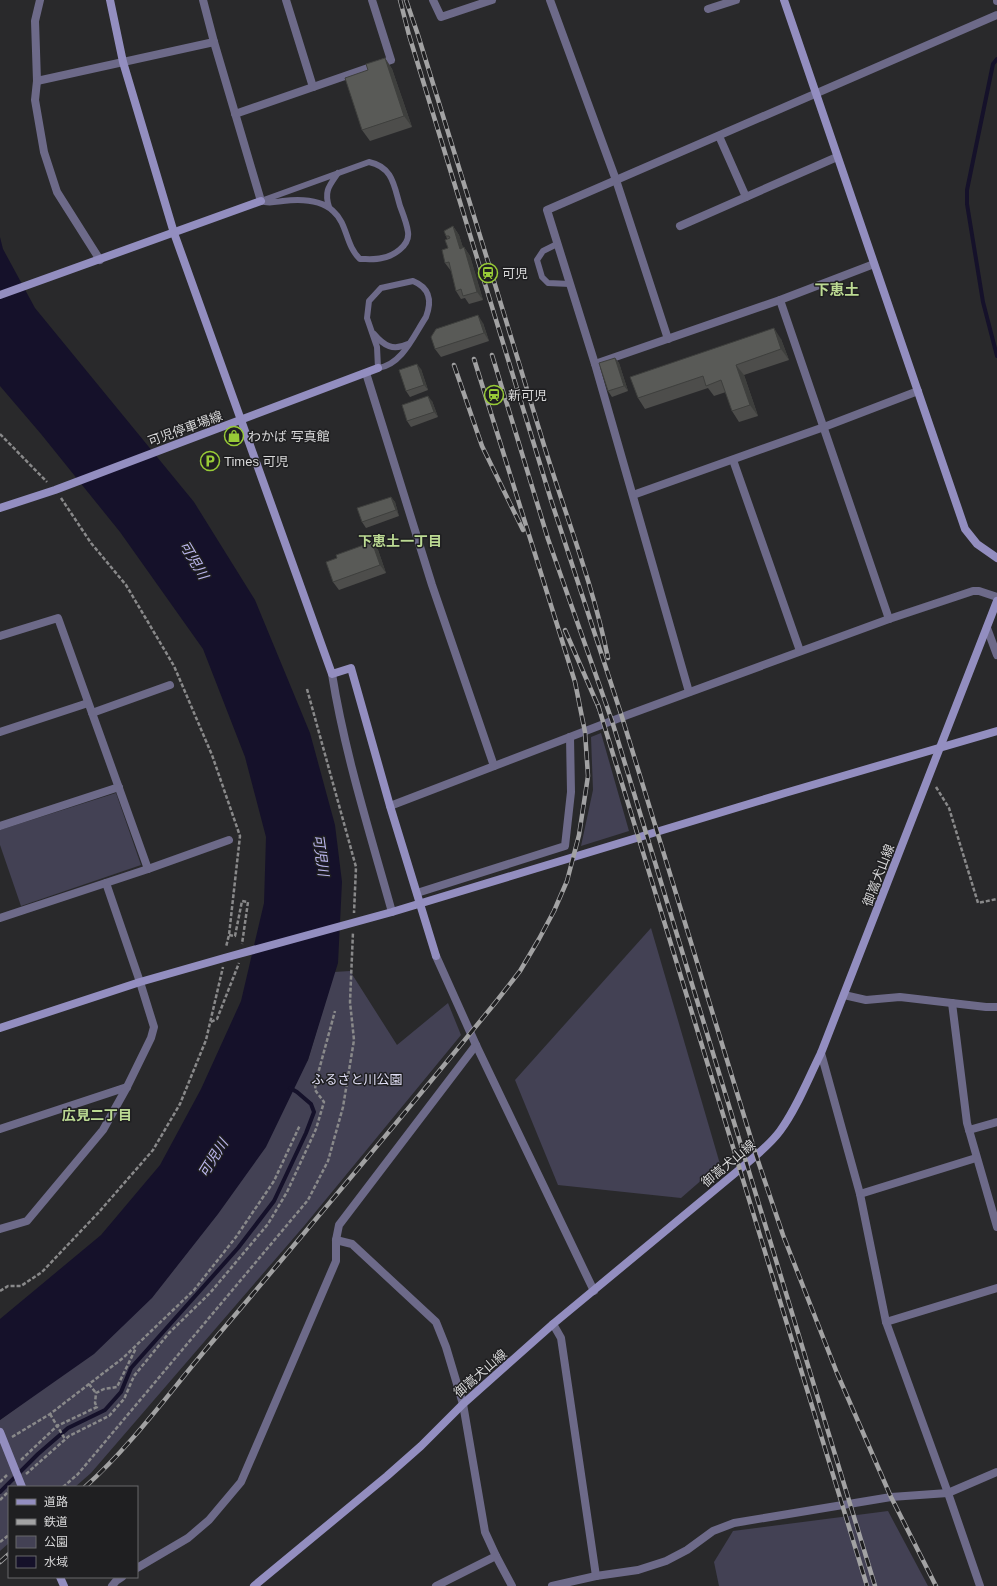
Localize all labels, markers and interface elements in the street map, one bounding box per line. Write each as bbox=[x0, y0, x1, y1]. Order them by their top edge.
station icon: 可児 bbox=[477, 262, 499, 284]
place label: 可児 bbox=[502, 266, 528, 281]
district label: 下恵土 bbox=[814, 281, 860, 298]
station icon: 新可児 bbox=[483, 384, 505, 406]
place label: 新可児 bbox=[508, 388, 547, 403]
street label: 可児停車場線 bbox=[146, 408, 224, 449]
shop icon: わかば 写真館 bbox=[223, 425, 245, 447]
place label: わかば 写真館 bbox=[248, 429, 330, 444]
parking icon: Times 可児 bbox=[199, 450, 221, 472]
place label: Times 可児 bbox=[224, 454, 289, 469]
district label: 下恵土一丁目 bbox=[358, 533, 442, 549]
water label: 可児川 bbox=[176, 538, 213, 584]
water label: 可児川 bbox=[310, 833, 332, 879]
street label: 御嵩犬山線 bbox=[860, 842, 897, 908]
park label: ふるさと川公園 bbox=[311, 1072, 403, 1087]
district label: 広見二丁目 bbox=[62, 1107, 132, 1123]
water label: 可児川 bbox=[195, 1134, 232, 1180]
street label: 御嵩犬山線 bbox=[699, 1137, 758, 1190]
street label: 御嵩犬山線 bbox=[451, 1346, 510, 1400]
legend bbox=[8, 1486, 138, 1578]
text: 道路 bbox=[44, 1495, 68, 1509]
text: 鉄道 bbox=[44, 1515, 68, 1529]
text: 公園 bbox=[44, 1535, 68, 1549]
text: 水域 bbox=[44, 1555, 68, 1569]

